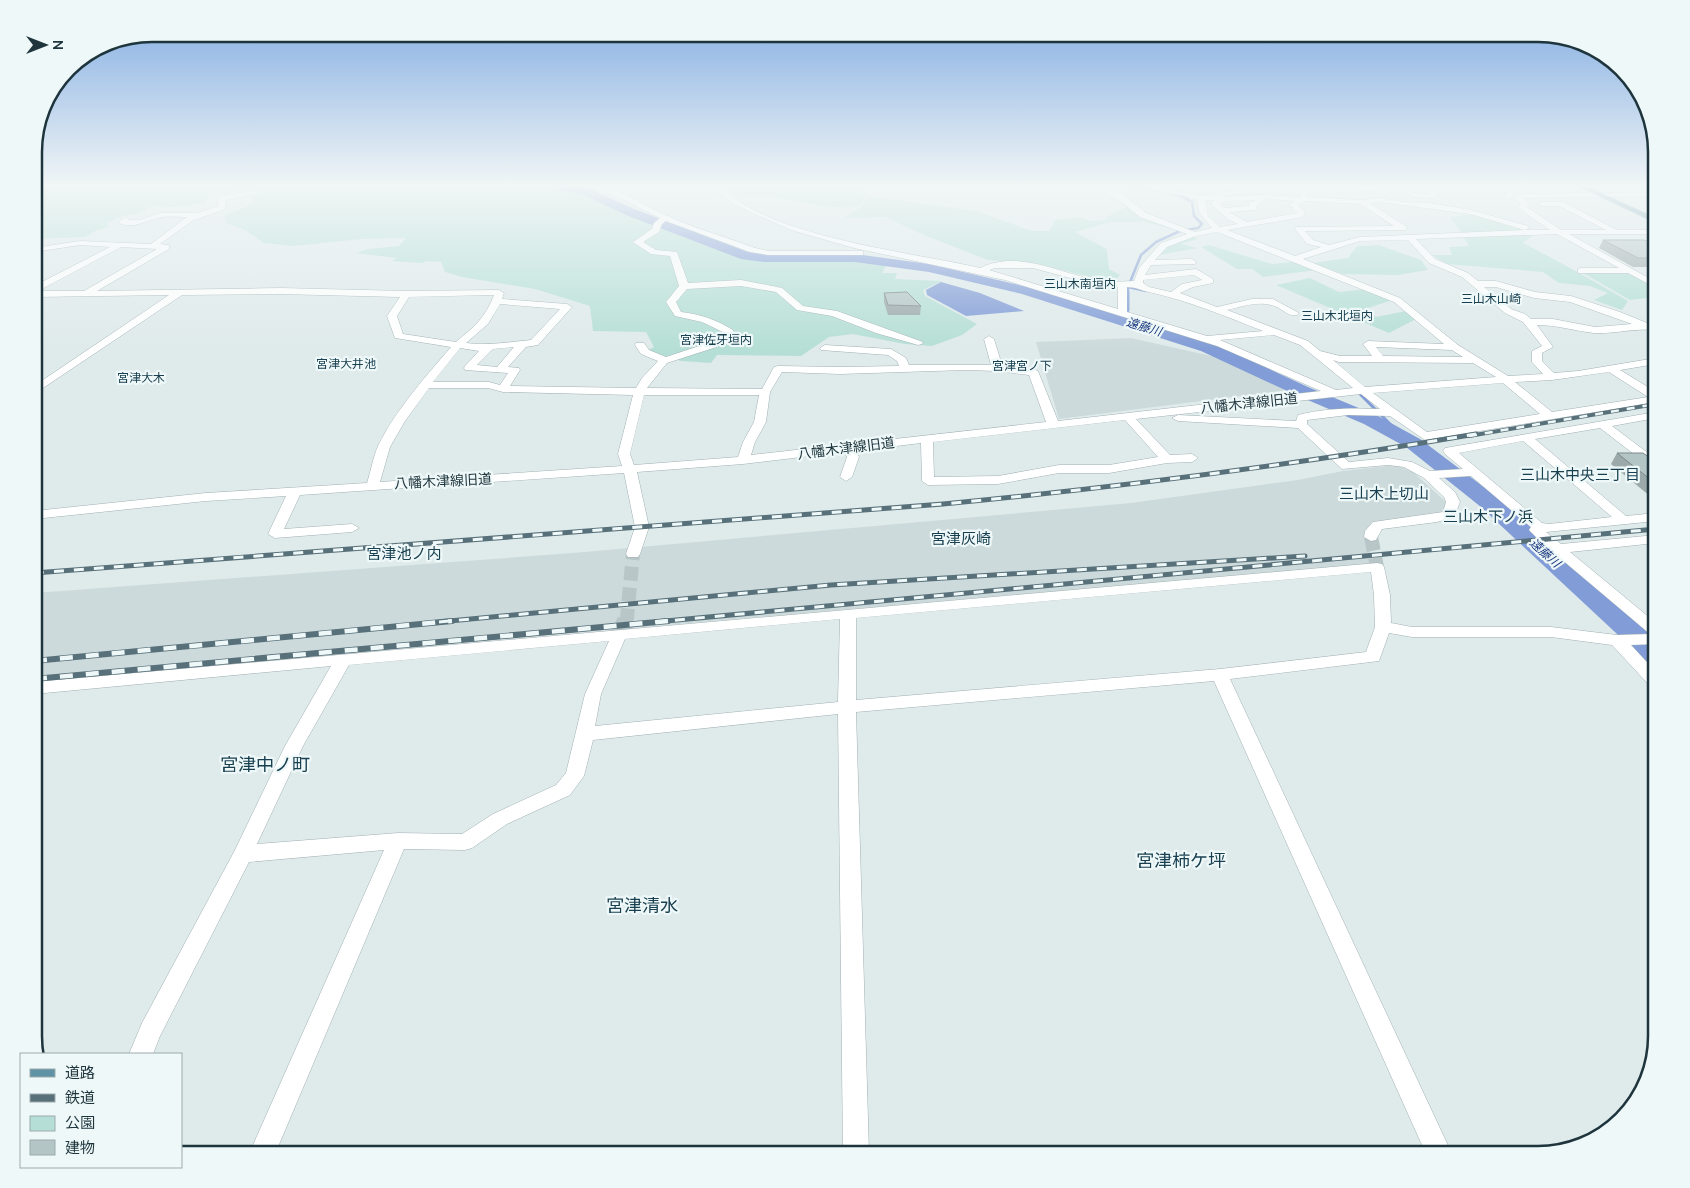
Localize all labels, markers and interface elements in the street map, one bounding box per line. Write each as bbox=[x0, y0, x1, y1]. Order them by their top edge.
north arrow bbox=[20, 20, 70, 70]
text: N bbox=[50, 40, 66, 50]
district label: 三山木南垣内 bbox=[1044, 277, 1116, 290]
district label: 三山木山崎 bbox=[1461, 292, 1521, 305]
district label: 三山木北垣内 bbox=[1301, 309, 1373, 322]
water label: 遠藤川 bbox=[1125, 315, 1165, 339]
district label: 宮津佐牙垣内 bbox=[680, 333, 752, 346]
district label: 宮津大井池 bbox=[316, 357, 376, 370]
district label: 宮津宮ノ下 bbox=[992, 359, 1052, 372]
district label: 宮津大木 bbox=[117, 371, 165, 384]
street label: 八幡木津線旧道 bbox=[1199, 390, 1299, 416]
street label: 八幡木津線旧道 bbox=[796, 434, 896, 462]
district label: 三山木中央三丁目 bbox=[1520, 466, 1640, 483]
street label: 八幡木津線旧道 bbox=[394, 470, 492, 492]
district label: 三山木上切山 bbox=[1339, 485, 1429, 502]
district label: 三山木下ノ浜 bbox=[1443, 508, 1533, 525]
district label: 宮津灰崎 bbox=[931, 530, 991, 547]
water label: 遠藤川 bbox=[1528, 536, 1565, 571]
district label: 宮津池ノ内 bbox=[366, 545, 442, 562]
district label: 宮津中ノ町 bbox=[220, 754, 310, 774]
district label: 宮津柿ケ坪 bbox=[1136, 850, 1226, 870]
district label: 宮津清水 bbox=[606, 895, 678, 915]
legend bbox=[20, 1053, 182, 1168]
text: 道路 bbox=[65, 1064, 95, 1081]
text: 鉄道 bbox=[65, 1089, 95, 1106]
text: 公園 bbox=[65, 1114, 95, 1131]
text: 建物 bbox=[65, 1139, 95, 1156]

